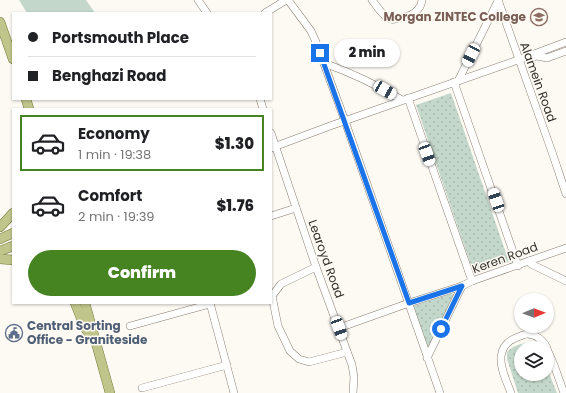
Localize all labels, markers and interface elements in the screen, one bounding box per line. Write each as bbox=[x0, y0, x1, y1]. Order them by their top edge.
school or university icon: Morgan ZINTEC College bbox=[529, 7, 549, 27]
place label: Morgan ZINTEC College bbox=[383, 8, 527, 25]
text: Portsmouth Place bbox=[52, 27, 189, 48]
callout: 2 min bbox=[334, 39, 400, 67]
street label: Alamein Road bbox=[516, 39, 561, 124]
car bbox=[460, 42, 482, 68]
text: 2 min bbox=[349, 43, 385, 62]
route end bbox=[311, 44, 329, 62]
text: Benghazi Road bbox=[52, 65, 166, 86]
car bbox=[372, 79, 398, 101]
text: Economy bbox=[78, 123, 150, 144]
icon: car bbox=[30, 125, 66, 161]
text: $1.30 bbox=[215, 133, 254, 154]
car bbox=[417, 141, 437, 167]
text: 1 min · 19:38 bbox=[78, 145, 151, 164]
text: Comfort bbox=[78, 185, 142, 206]
icon: car bbox=[30, 187, 66, 223]
car bbox=[486, 187, 506, 213]
text: $1.76 bbox=[216, 195, 254, 216]
text: 2 min · 19:39 bbox=[78, 207, 155, 226]
street label: Learoyd Road bbox=[304, 217, 349, 300]
street label: Keren Road bbox=[470, 238, 540, 277]
button: Confirm bbox=[28, 250, 256, 296]
north arrow bbox=[514, 293, 554, 333]
map controls bbox=[514, 293, 554, 381]
car bbox=[329, 315, 349, 341]
place label: Central Sorting Office - Graniteside bbox=[27, 317, 148, 348]
route start bbox=[432, 320, 450, 338]
public building icon: Central Sorting Office - Graniteside bbox=[4, 323, 24, 343]
button: layers bbox=[514, 341, 554, 381]

